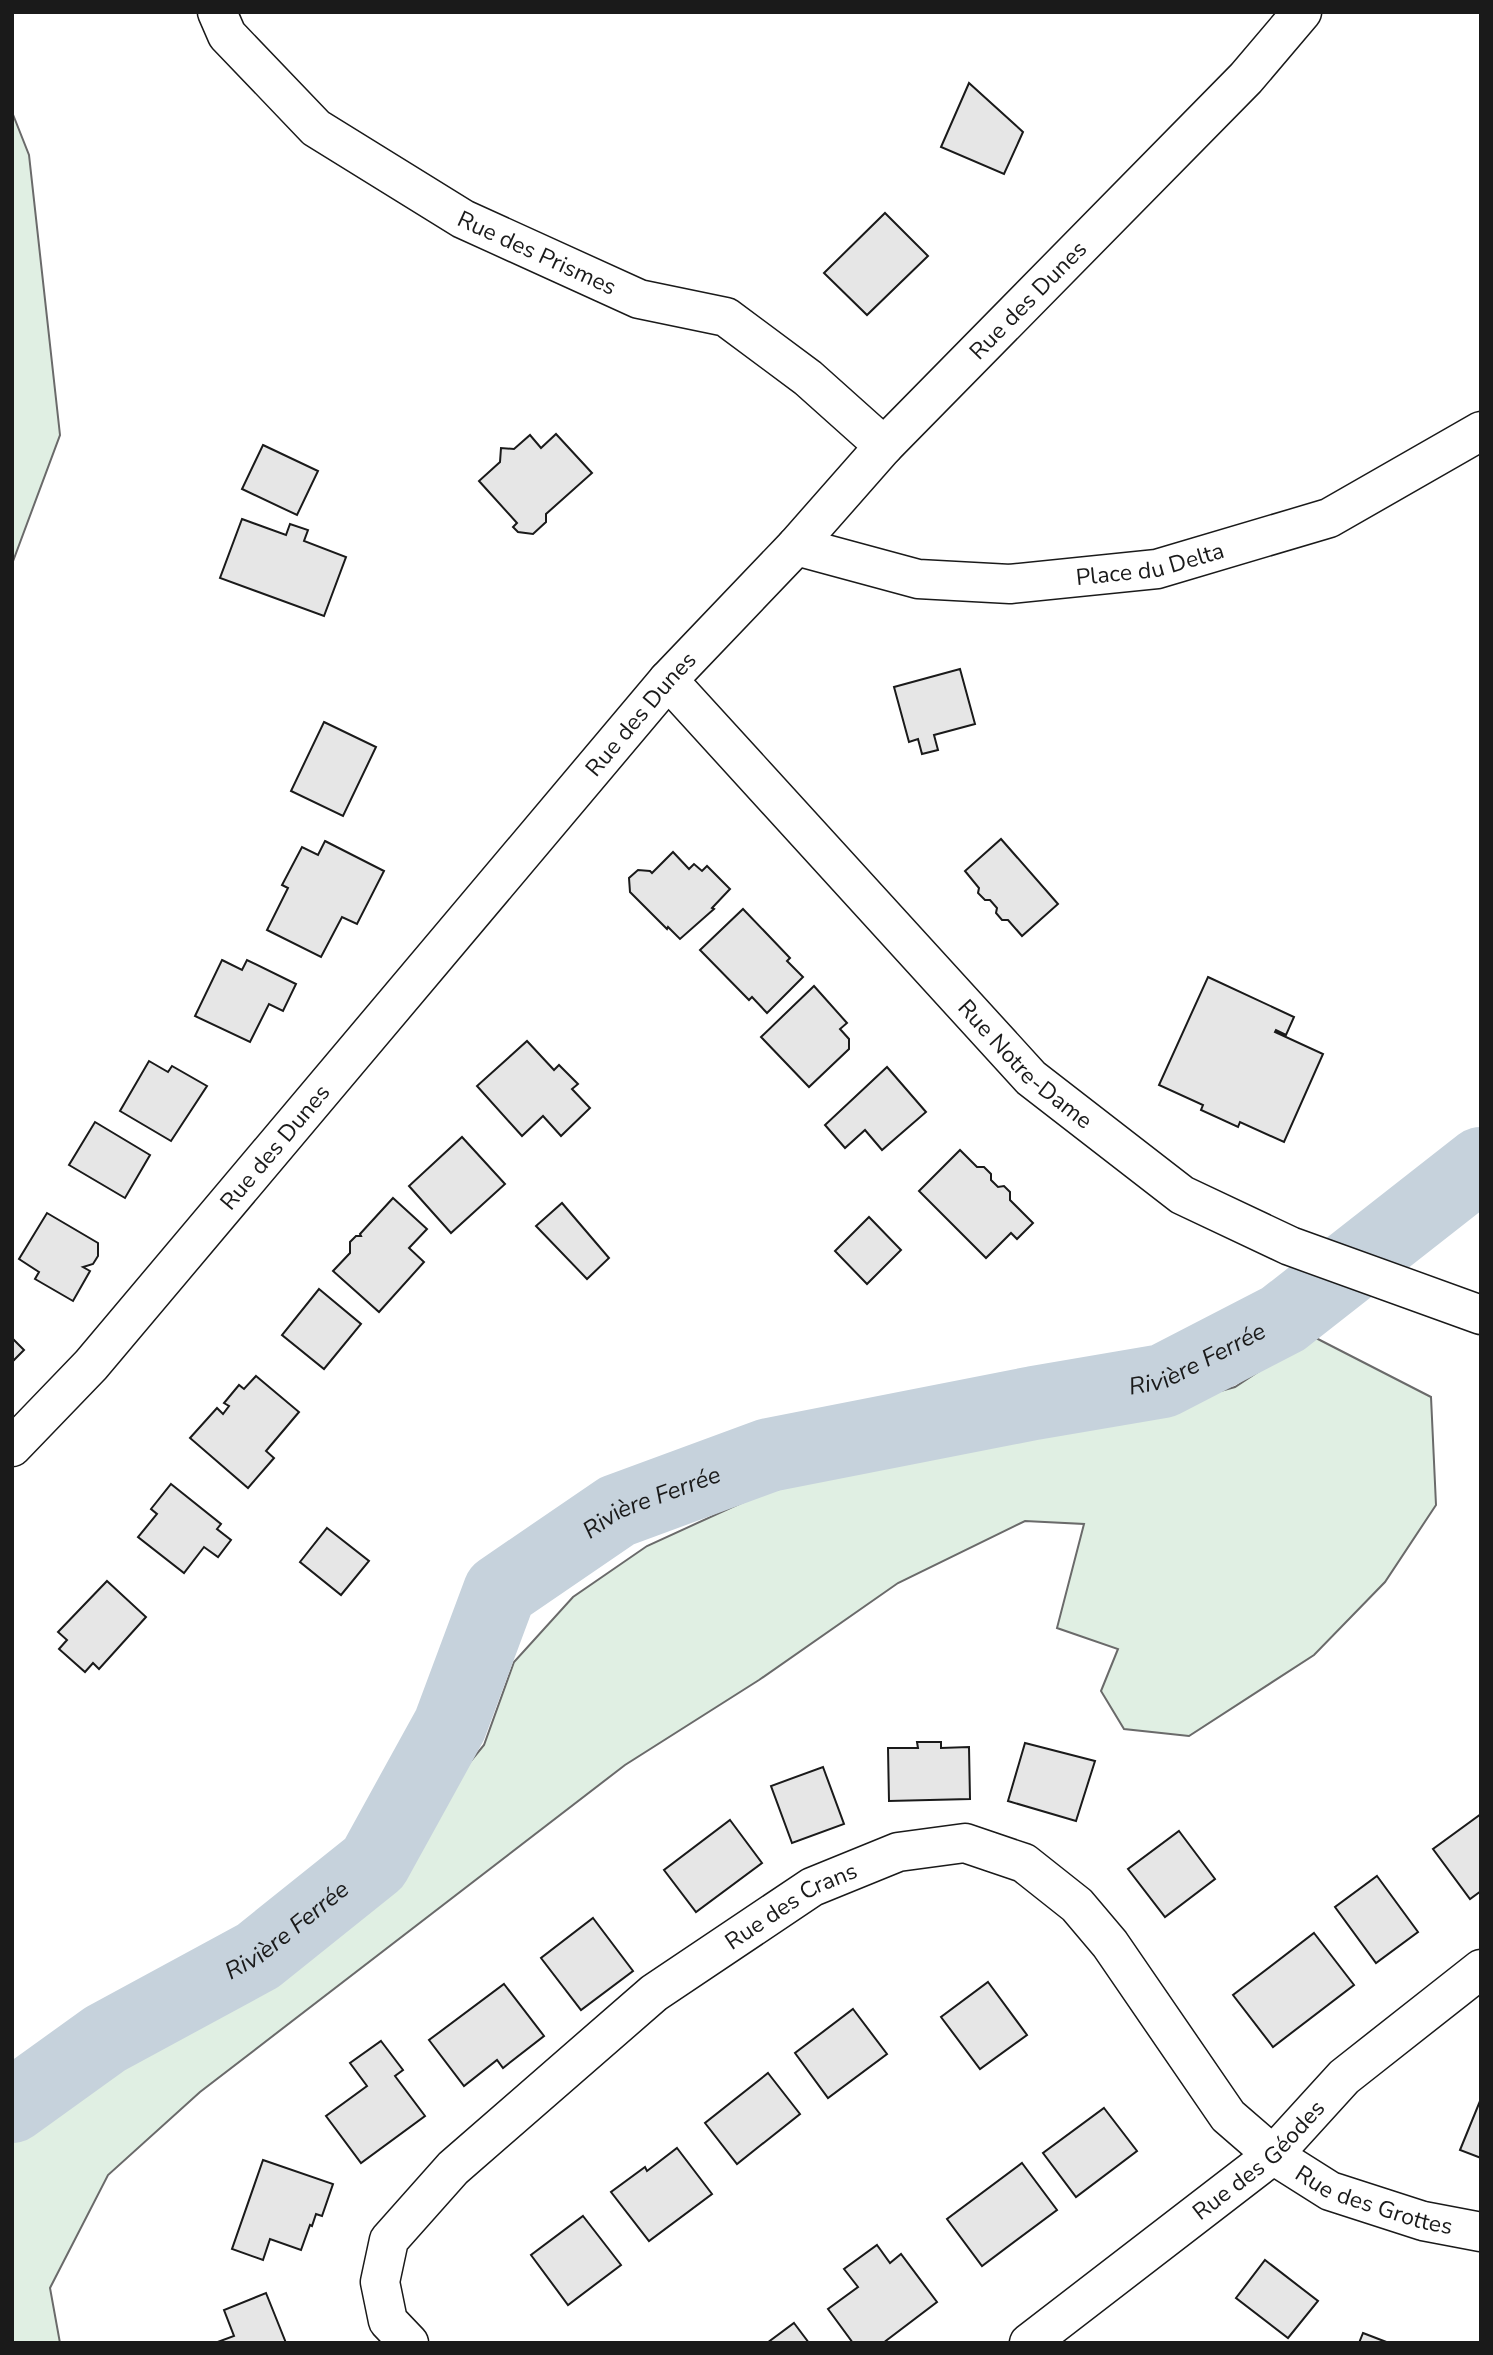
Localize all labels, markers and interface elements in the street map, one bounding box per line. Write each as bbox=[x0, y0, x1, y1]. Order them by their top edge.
street label: Rue des Prismes bbox=[453, 203, 621, 302]
street label: Rue des Dunes bbox=[962, 234, 1093, 366]
street label: Place du Delta bbox=[1074, 535, 1228, 593]
street label: Rue des Dunes bbox=[578, 645, 703, 783]
street label: Rue Notre-Dame bbox=[951, 992, 1099, 1136]
street label: Rue des Dunes bbox=[213, 1077, 337, 1216]
water label: Rivière Ferrée bbox=[1126, 1315, 1271, 1403]
water label: Rivière Ferrée bbox=[576, 1458, 725, 1546]
street label: Rue des Crans bbox=[719, 1855, 862, 1957]
water label: Rivière Ferrée bbox=[219, 1873, 356, 1987]
street label: Rue des Géodes bbox=[1186, 2093, 1331, 2227]
street label: Rue des Grottes bbox=[1289, 2158, 1455, 2242]

